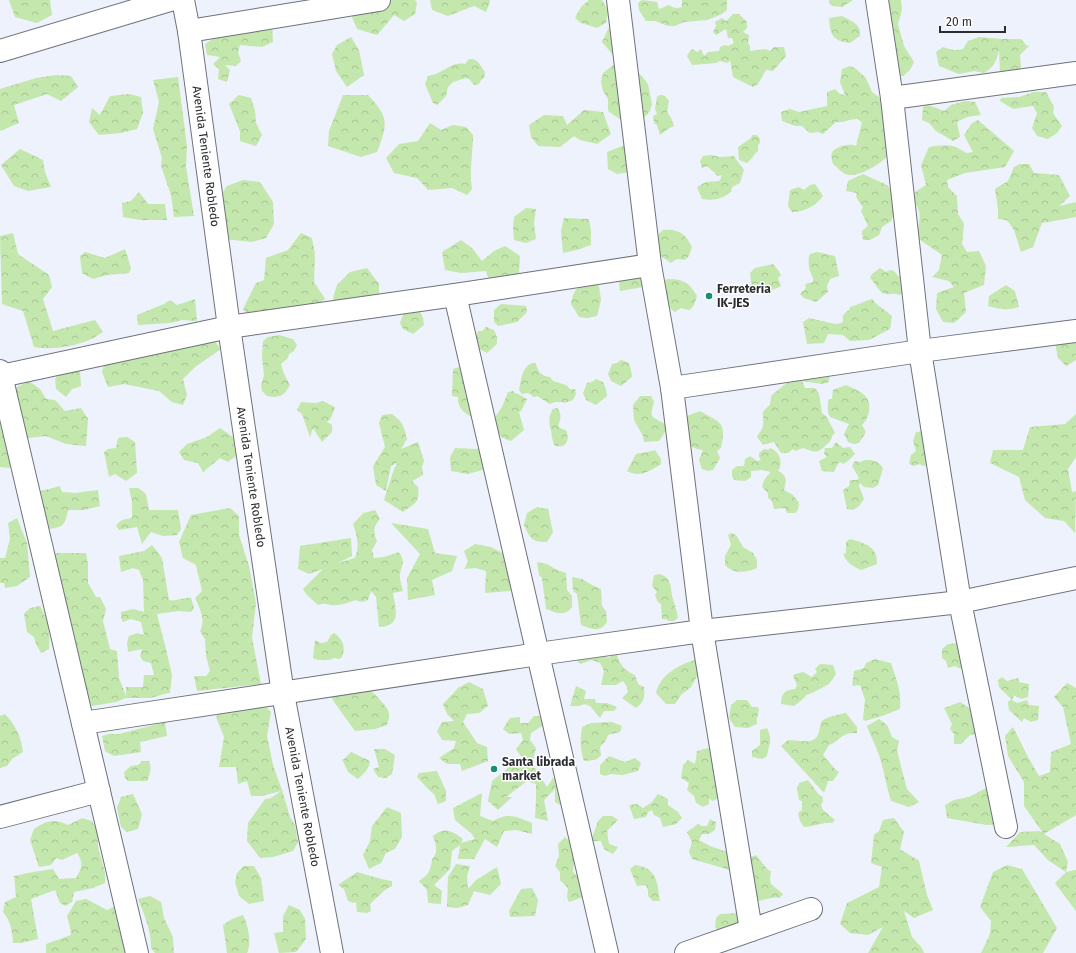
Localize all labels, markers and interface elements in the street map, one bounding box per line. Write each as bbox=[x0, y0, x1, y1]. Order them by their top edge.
scale bar bbox=[940, 8, 1005, 34]
text: 20 m bbox=[946, 15, 972, 29]
street label: Avenida Teniente Robledo bbox=[189, 85, 222, 228]
place label: Ferreteria IK-JES bbox=[717, 282, 771, 310]
marker: Ferreteria IK-JES bbox=[704, 291, 714, 301]
street label: Avenida Teniente Robledo bbox=[234, 406, 268, 548]
street label: Avenida Teniente Robledo bbox=[282, 726, 323, 868]
place label: Santa librada market bbox=[502, 755, 576, 783]
marker: Santa librada market bbox=[489, 764, 499, 774]

